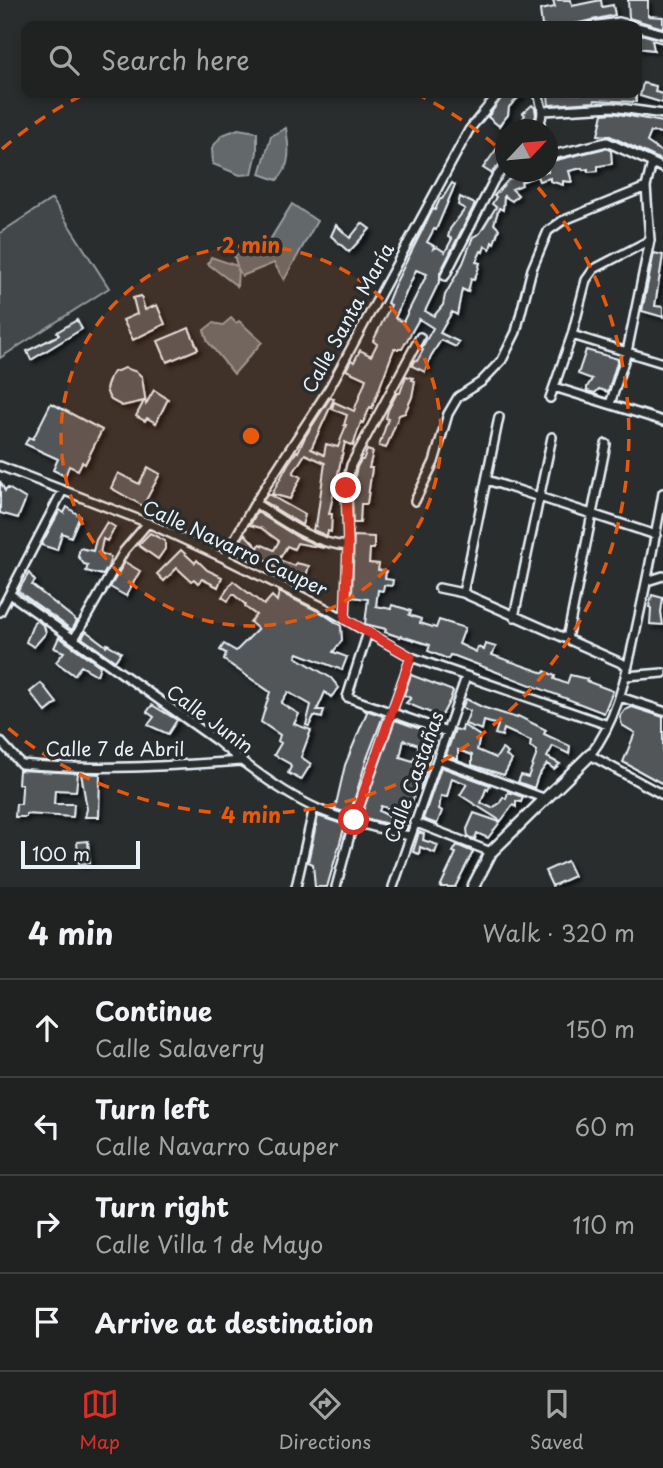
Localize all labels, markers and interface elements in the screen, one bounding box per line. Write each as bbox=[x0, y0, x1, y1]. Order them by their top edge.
search box bbox=[21, 21, 642, 98]
text: Search here bbox=[101, 40, 250, 79]
icon: search bbox=[45, 41, 83, 79]
north arrow bbox=[495, 119, 558, 182]
text: 2 min bbox=[222, 228, 280, 260]
street label: Calle Santa María bbox=[294, 237, 400, 398]
centre of rings bbox=[239, 424, 263, 448]
route end bbox=[330, 472, 361, 503]
street label: Calle Navarro Cauper bbox=[138, 492, 333, 602]
street label: Calle Junin bbox=[161, 677, 260, 759]
street label: Calle Castañas bbox=[376, 707, 450, 846]
street label: Calle 7 de Abril bbox=[46, 734, 185, 762]
text: 4 min bbox=[221, 798, 281, 830]
route start bbox=[338, 804, 369, 835]
scale bar bbox=[21, 838, 140, 870]
text: 100 m bbox=[32, 839, 90, 867]
text: 4 min bbox=[28, 910, 114, 955]
text: Walk · 320 m bbox=[482, 915, 635, 950]
text: Continue bbox=[95, 991, 212, 1030]
icon: ahead bbox=[28, 1009, 66, 1047]
text: 150 m bbox=[566, 1011, 635, 1046]
text: Calle Salaverry bbox=[95, 1030, 265, 1065]
text: Turn left bbox=[95, 1089, 210, 1128]
icon: left bbox=[28, 1107, 66, 1145]
text: 60 m bbox=[575, 1109, 635, 1144]
text: Calle Navarro Cauper bbox=[95, 1128, 338, 1163]
text: Turn right bbox=[95, 1187, 229, 1226]
icon: right bbox=[28, 1205, 66, 1243]
text: 110 m bbox=[573, 1207, 635, 1242]
text: Calle Villa 1 de Mayo bbox=[95, 1226, 323, 1261]
icon: arrive bbox=[28, 1303, 66, 1341]
text: Arrive at destination bbox=[95, 1303, 374, 1342]
tab: Map bbox=[79, 1385, 120, 1455]
tab: Directions bbox=[279, 1385, 371, 1455]
tab: Saved bbox=[530, 1385, 584, 1455]

